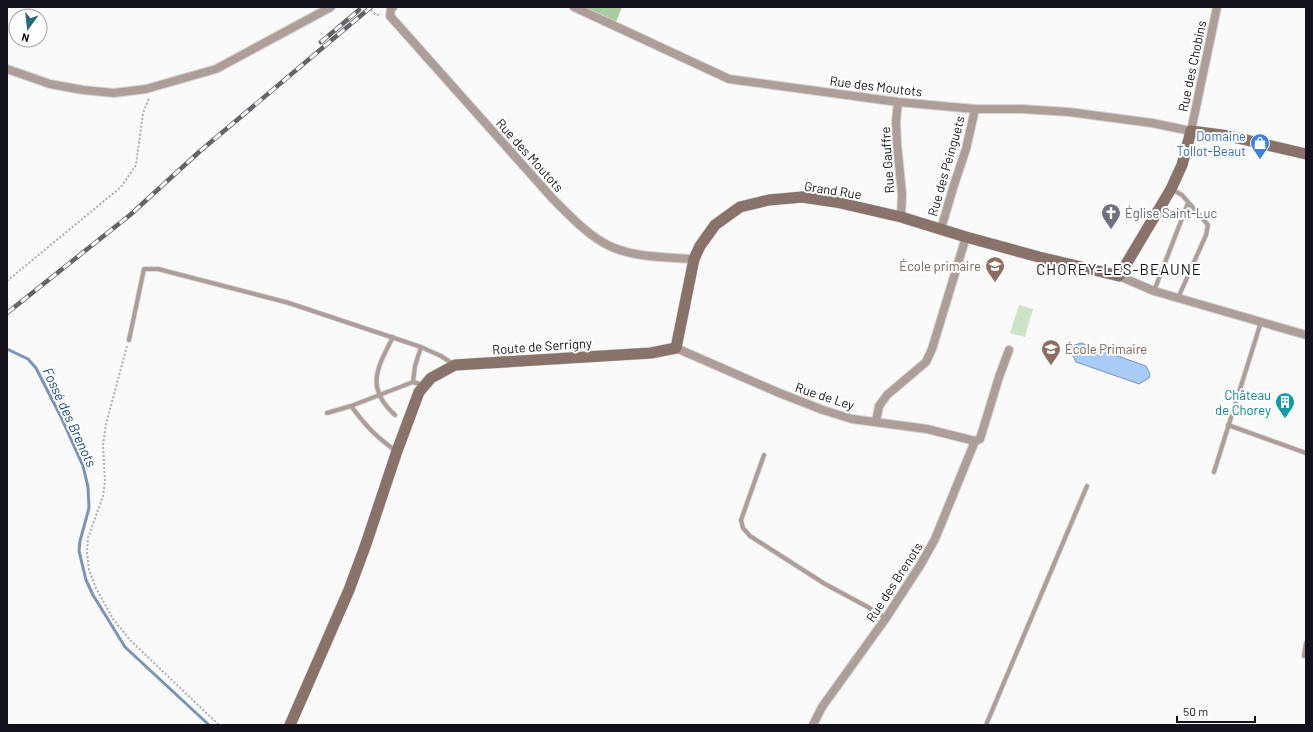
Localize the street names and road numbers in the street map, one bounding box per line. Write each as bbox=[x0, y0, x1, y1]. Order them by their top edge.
street label: Rue des Chobins bbox=[1175, 19, 1209, 113]
street label: Rue des Moutots bbox=[829, 72, 923, 100]
street label: Rue des Peinguets bbox=[924, 114, 968, 218]
street label: Rue des Moutots bbox=[493, 115, 567, 195]
street label: Rue Gauffre bbox=[877, 126, 897, 194]
street label: Grand Rue bbox=[803, 178, 863, 202]
street label: Route de Serrigny bbox=[492, 335, 592, 357]
street label: Rue de Ley bbox=[793, 379, 857, 413]
street label: Rue des Brenots bbox=[862, 539, 926, 625]

